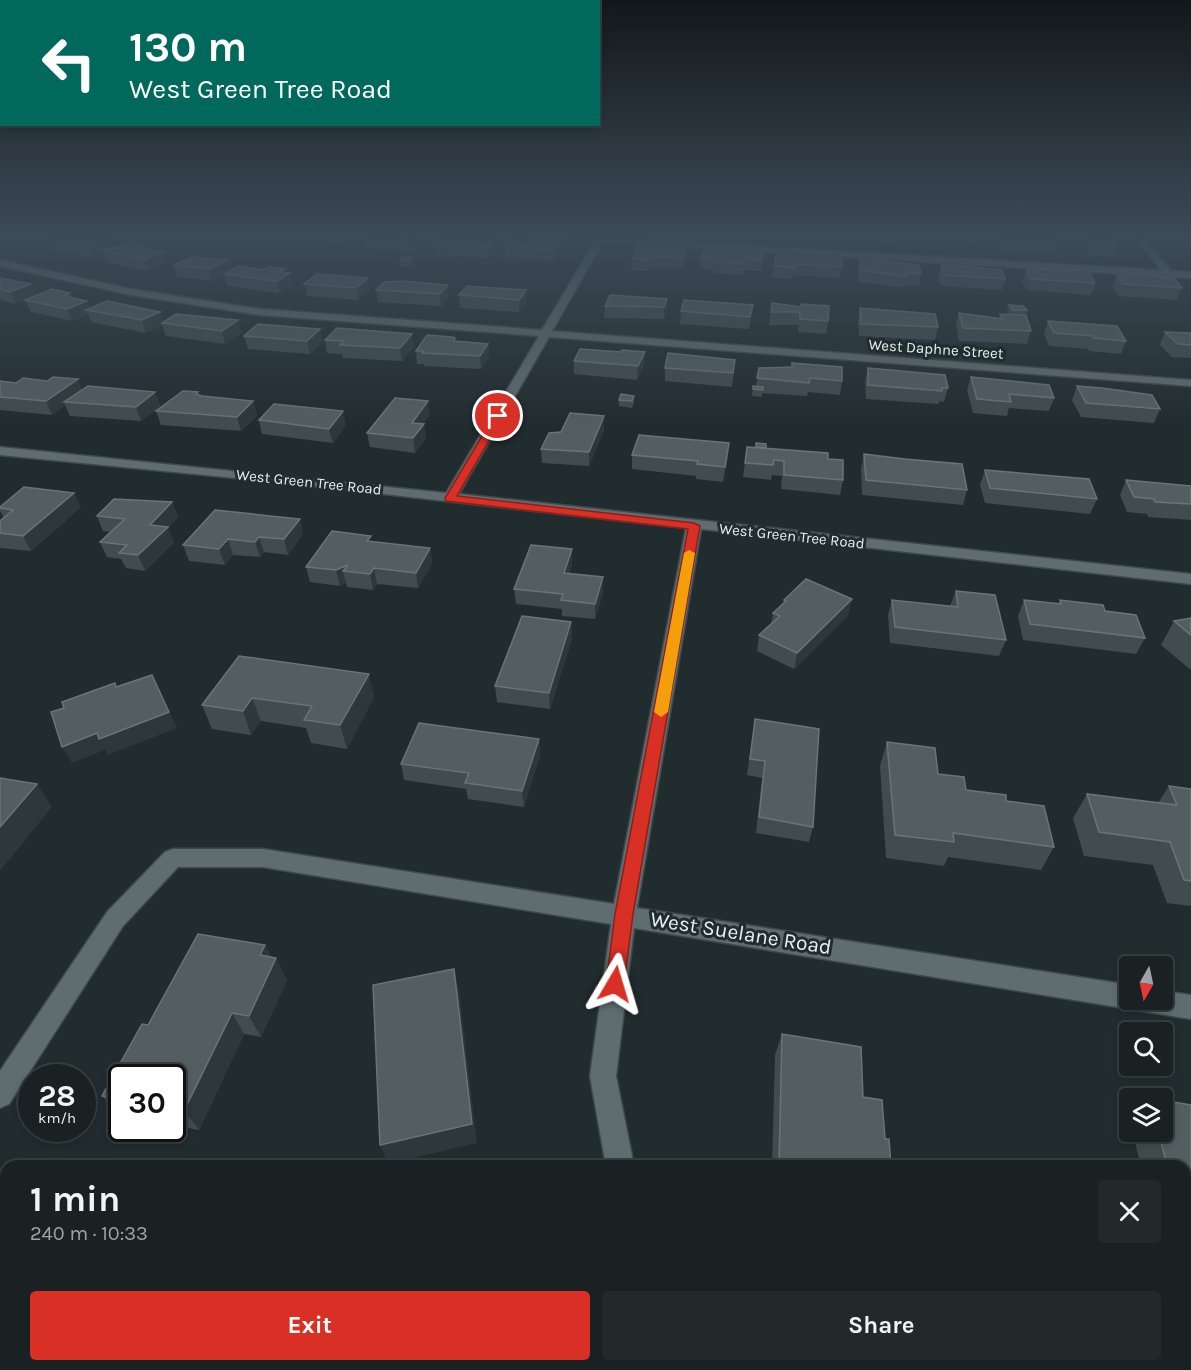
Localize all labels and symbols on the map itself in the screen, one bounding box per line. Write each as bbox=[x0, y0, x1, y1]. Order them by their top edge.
street label: West Daphne Street bbox=[868, 335, 1004, 363]
pin bbox=[472, 390, 523, 441]
street label: West Green Tree Road bbox=[235, 465, 383, 499]
street label: West Green Tree Road bbox=[718, 519, 866, 553]
street label: West Suelane Road bbox=[649, 907, 833, 959]
position arrow bbox=[583, 952, 647, 1016]
north arrow bbox=[1119, 956, 1173, 1010]
speed limit sign: 30 bbox=[108, 1064, 186, 1142]

